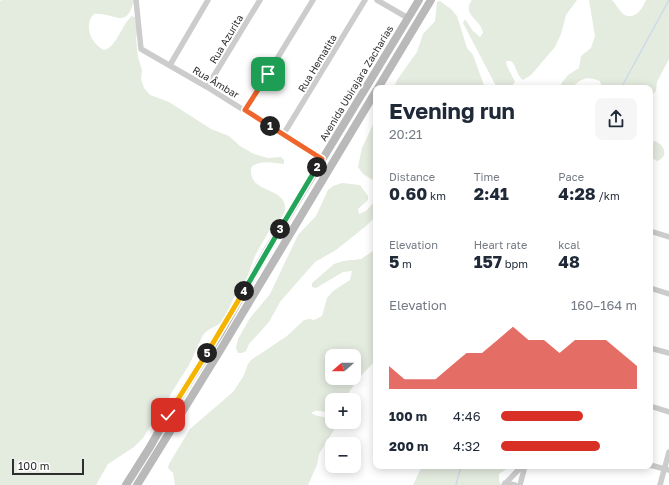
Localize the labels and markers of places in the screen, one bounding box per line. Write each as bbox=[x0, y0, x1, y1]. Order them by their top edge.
pin bbox=[251, 57, 285, 91]
pin: 1 bbox=[260, 116, 280, 136]
pin: 2 bbox=[307, 157, 327, 177]
pin: 3 bbox=[270, 219, 290, 239]
pin: 4 bbox=[234, 281, 254, 301]
pin: 5 bbox=[197, 343, 217, 363]
pin bbox=[151, 398, 185, 432]

